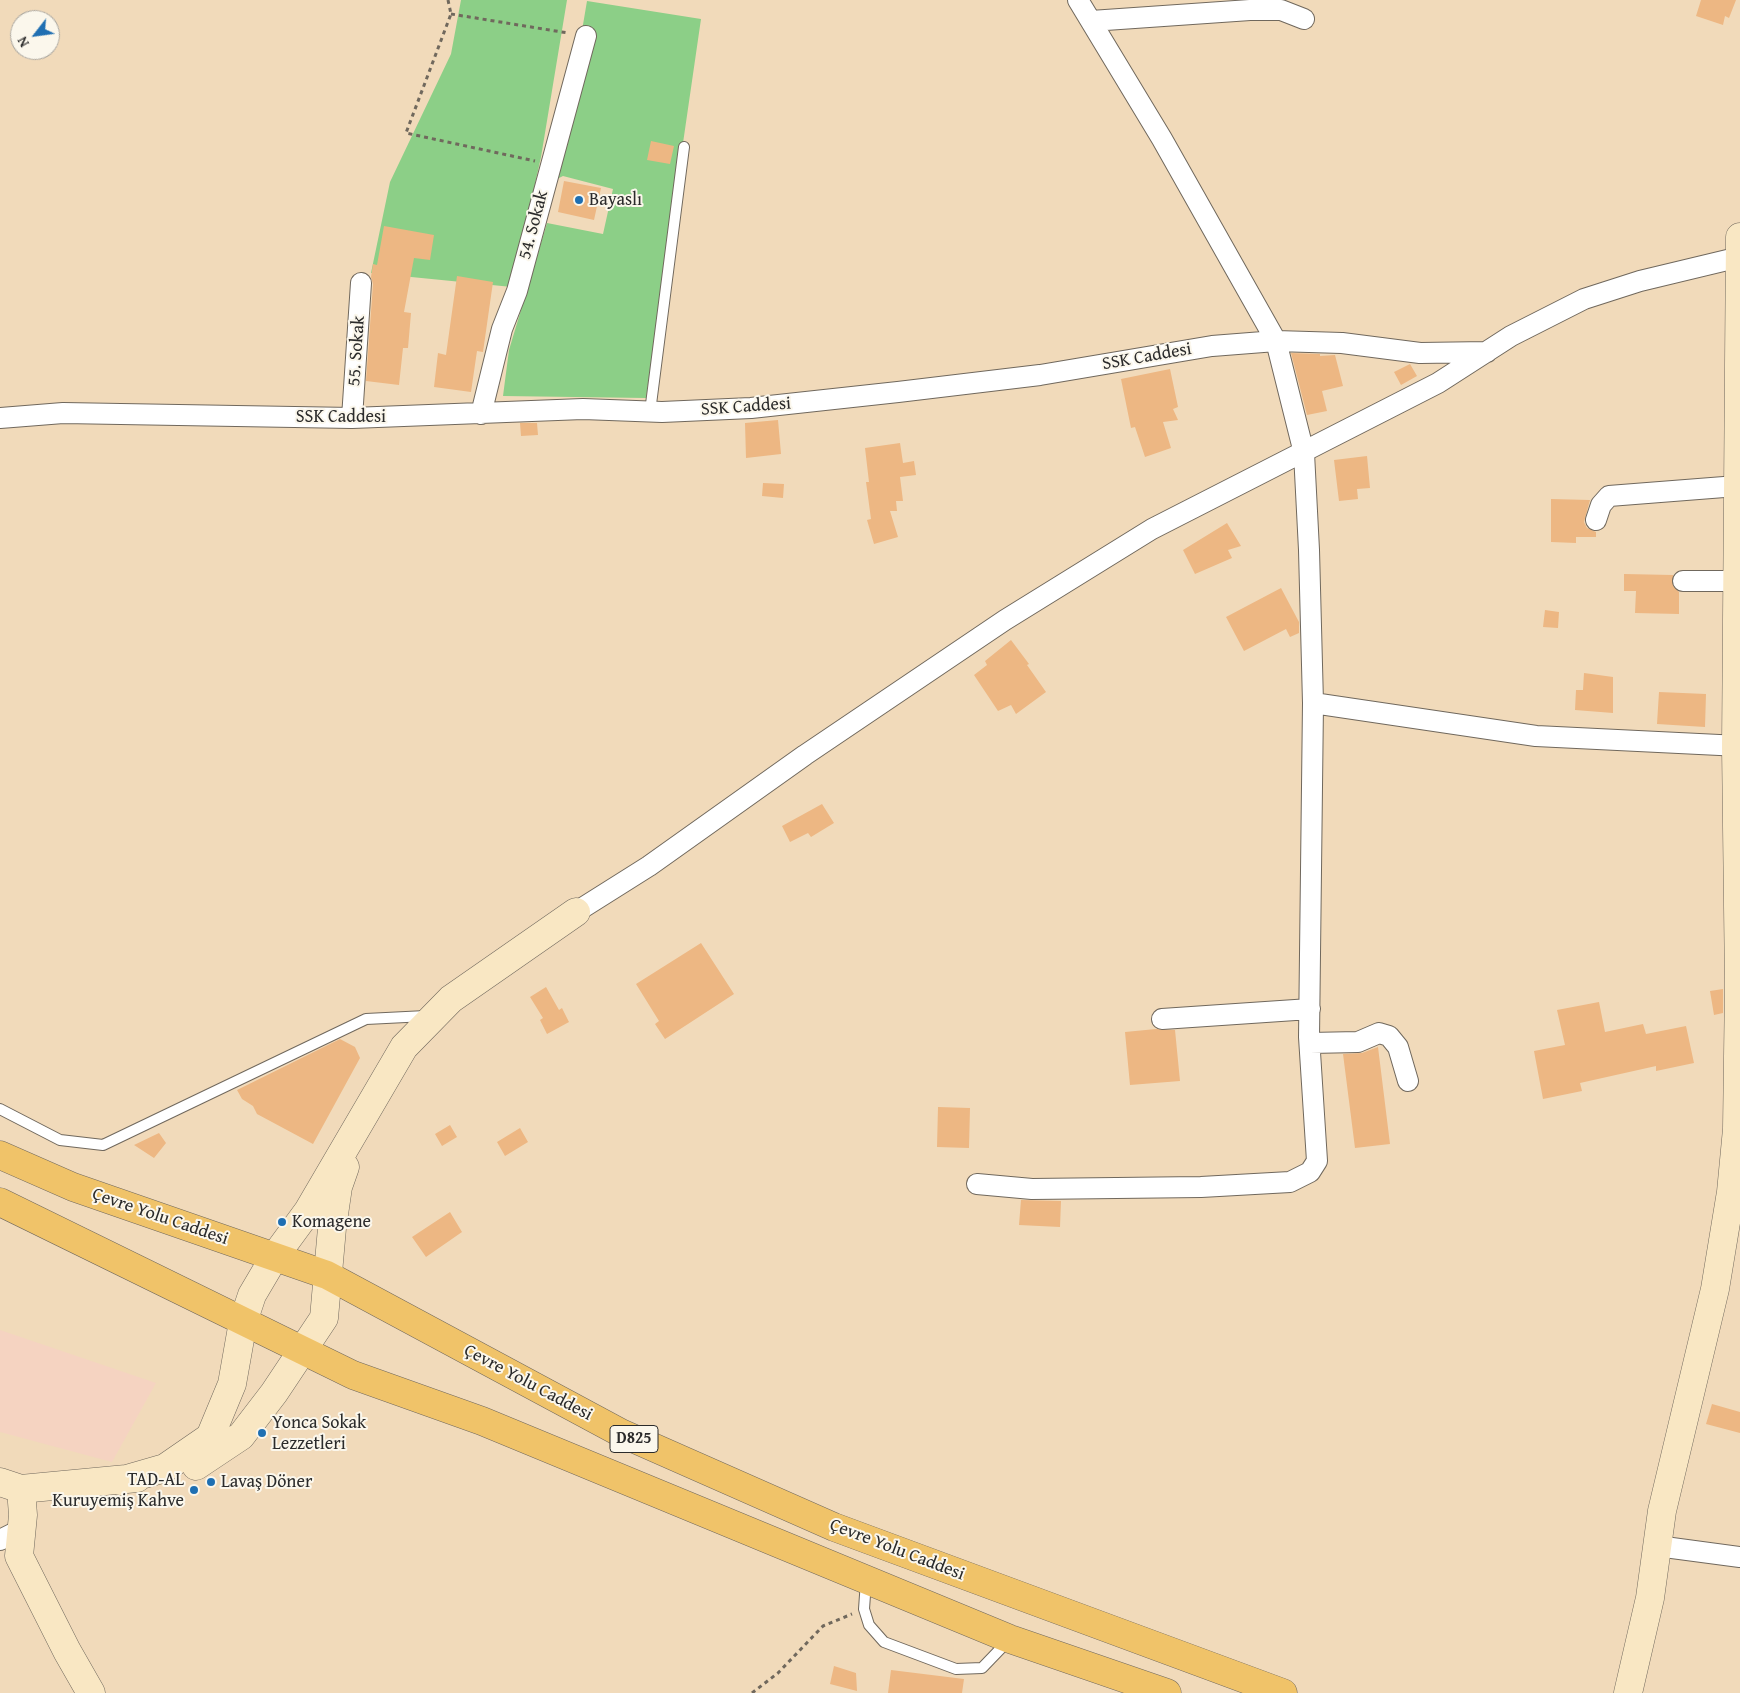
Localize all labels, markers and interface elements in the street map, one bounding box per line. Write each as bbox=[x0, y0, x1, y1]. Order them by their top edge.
north arrow bbox=[10, 10, 60, 60]
text: N bbox=[12, 33, 34, 51]
street label: 54. Sokak bbox=[514, 188, 554, 262]
place label: Bayaslı bbox=[589, 189, 642, 211]
marker: Bayaslı bbox=[573, 194, 585, 206]
street label: 55. Sokak bbox=[344, 315, 370, 387]
street label: SSK Caddesi bbox=[1101, 339, 1193, 375]
street label: SSK Caddesi bbox=[700, 393, 792, 421]
street label: SSK Caddesi bbox=[296, 406, 386, 428]
street label: Çevre Yolu Caddesi bbox=[89, 1184, 231, 1250]
place label: Komagene bbox=[292, 1211, 371, 1233]
marker: Komagene bbox=[276, 1216, 288, 1228]
street label: Çevre Yolu Caddesi bbox=[460, 1340, 596, 1426]
place label: Yonca Sokak Lezzetleri bbox=[272, 1412, 366, 1455]
road number: D825 bbox=[610, 1426, 658, 1452]
marker: Yonca Sokak Lezzetleri bbox=[256, 1427, 268, 1439]
place label: TAD-AL Kuruyemiş Kahve bbox=[52, 1469, 184, 1512]
place label: Lavaş Döner bbox=[221, 1471, 312, 1493]
marker: Lavaş Döner bbox=[205, 1476, 217, 1488]
marker: TAD-AL Kuruyemiş Kahve bbox=[188, 1484, 200, 1496]
street label: Çevre Yolu Caddesi bbox=[827, 1514, 967, 1586]

